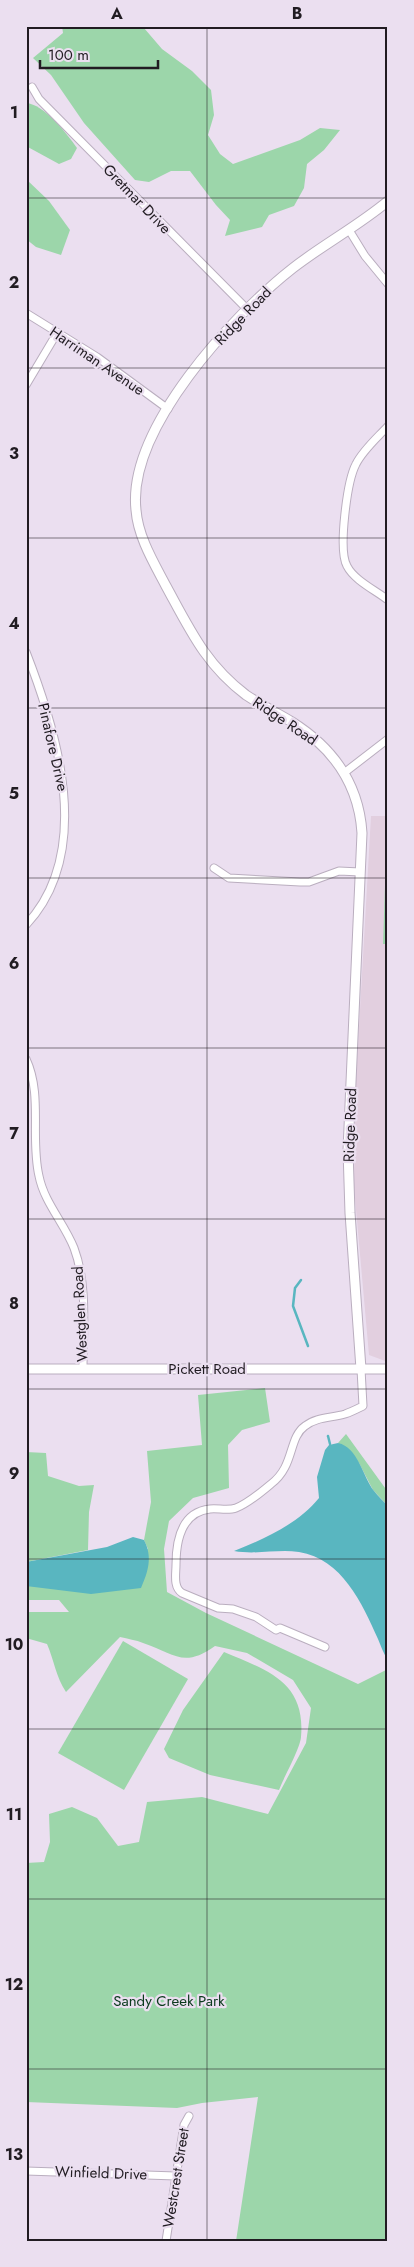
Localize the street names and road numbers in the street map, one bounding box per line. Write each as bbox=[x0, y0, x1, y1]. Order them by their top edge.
street label: Gretmar Drive bbox=[98, 159, 176, 239]
street label: Ridge Road bbox=[209, 282, 277, 350]
street label: Harriman Avenue bbox=[45, 321, 149, 401]
street label: Ridge Road bbox=[248, 691, 322, 751]
street label: Pinafore Drive bbox=[32, 701, 74, 794]
street label: Ridge Road bbox=[338, 1088, 362, 1162]
street label: Westglen Road bbox=[67, 1266, 93, 1362]
street label: Pickett Road bbox=[168, 1358, 246, 1380]
street label: Westcrest Street bbox=[157, 2126, 195, 2229]
street label: Winfield Drive bbox=[54, 2160, 148, 2186]

